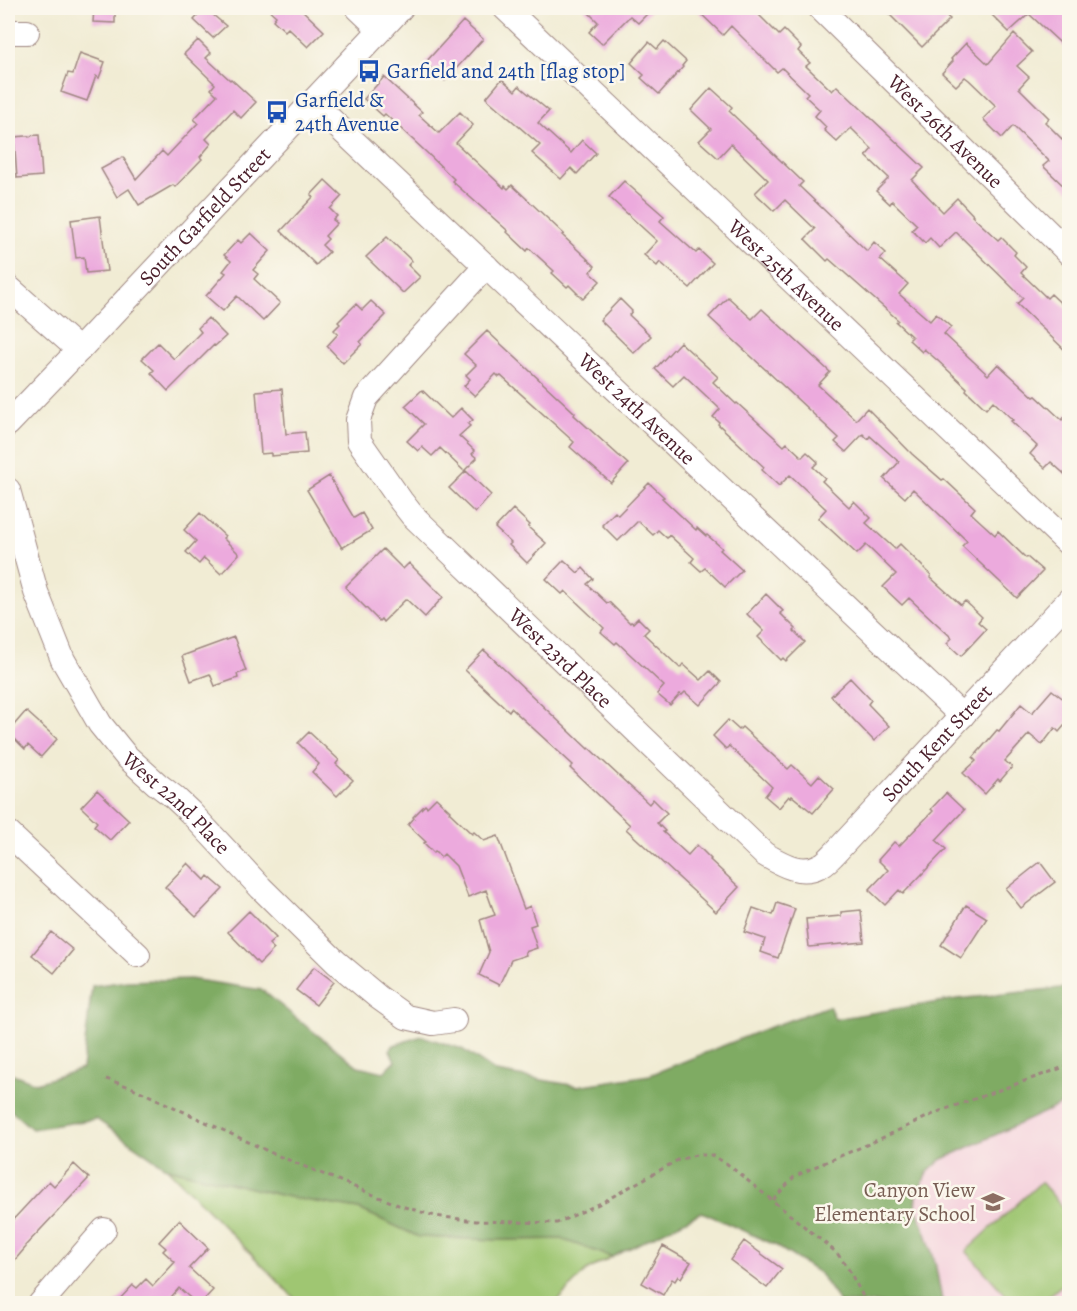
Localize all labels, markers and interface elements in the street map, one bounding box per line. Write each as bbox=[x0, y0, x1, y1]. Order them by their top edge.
place label: Garfield and 24th [flag stop] bbox=[387, 57, 626, 85]
bus stop icon: Garfield and 24th [flag stop] bbox=[356, 58, 382, 84]
street label: West 26th Avenue bbox=[881, 68, 1009, 195]
place label: Garfield & 24th Avenue bbox=[295, 86, 399, 138]
bus stop icon: Garfield & 24th Avenue bbox=[264, 99, 290, 125]
street label: South Garfield Street bbox=[133, 141, 277, 292]
street label: West 25th Avenue bbox=[721, 212, 851, 337]
street label: West 24th Avenue bbox=[572, 346, 702, 471]
street label: West 23rd Place bbox=[502, 601, 618, 714]
street label: South Kent Street bbox=[875, 678, 998, 808]
street label: West 22nd Place bbox=[116, 745, 236, 860]
place label: Canyon View Elementary School bbox=[814, 1176, 975, 1228]
school or university icon: Canyon View Elementary School bbox=[980, 1189, 1006, 1215]

